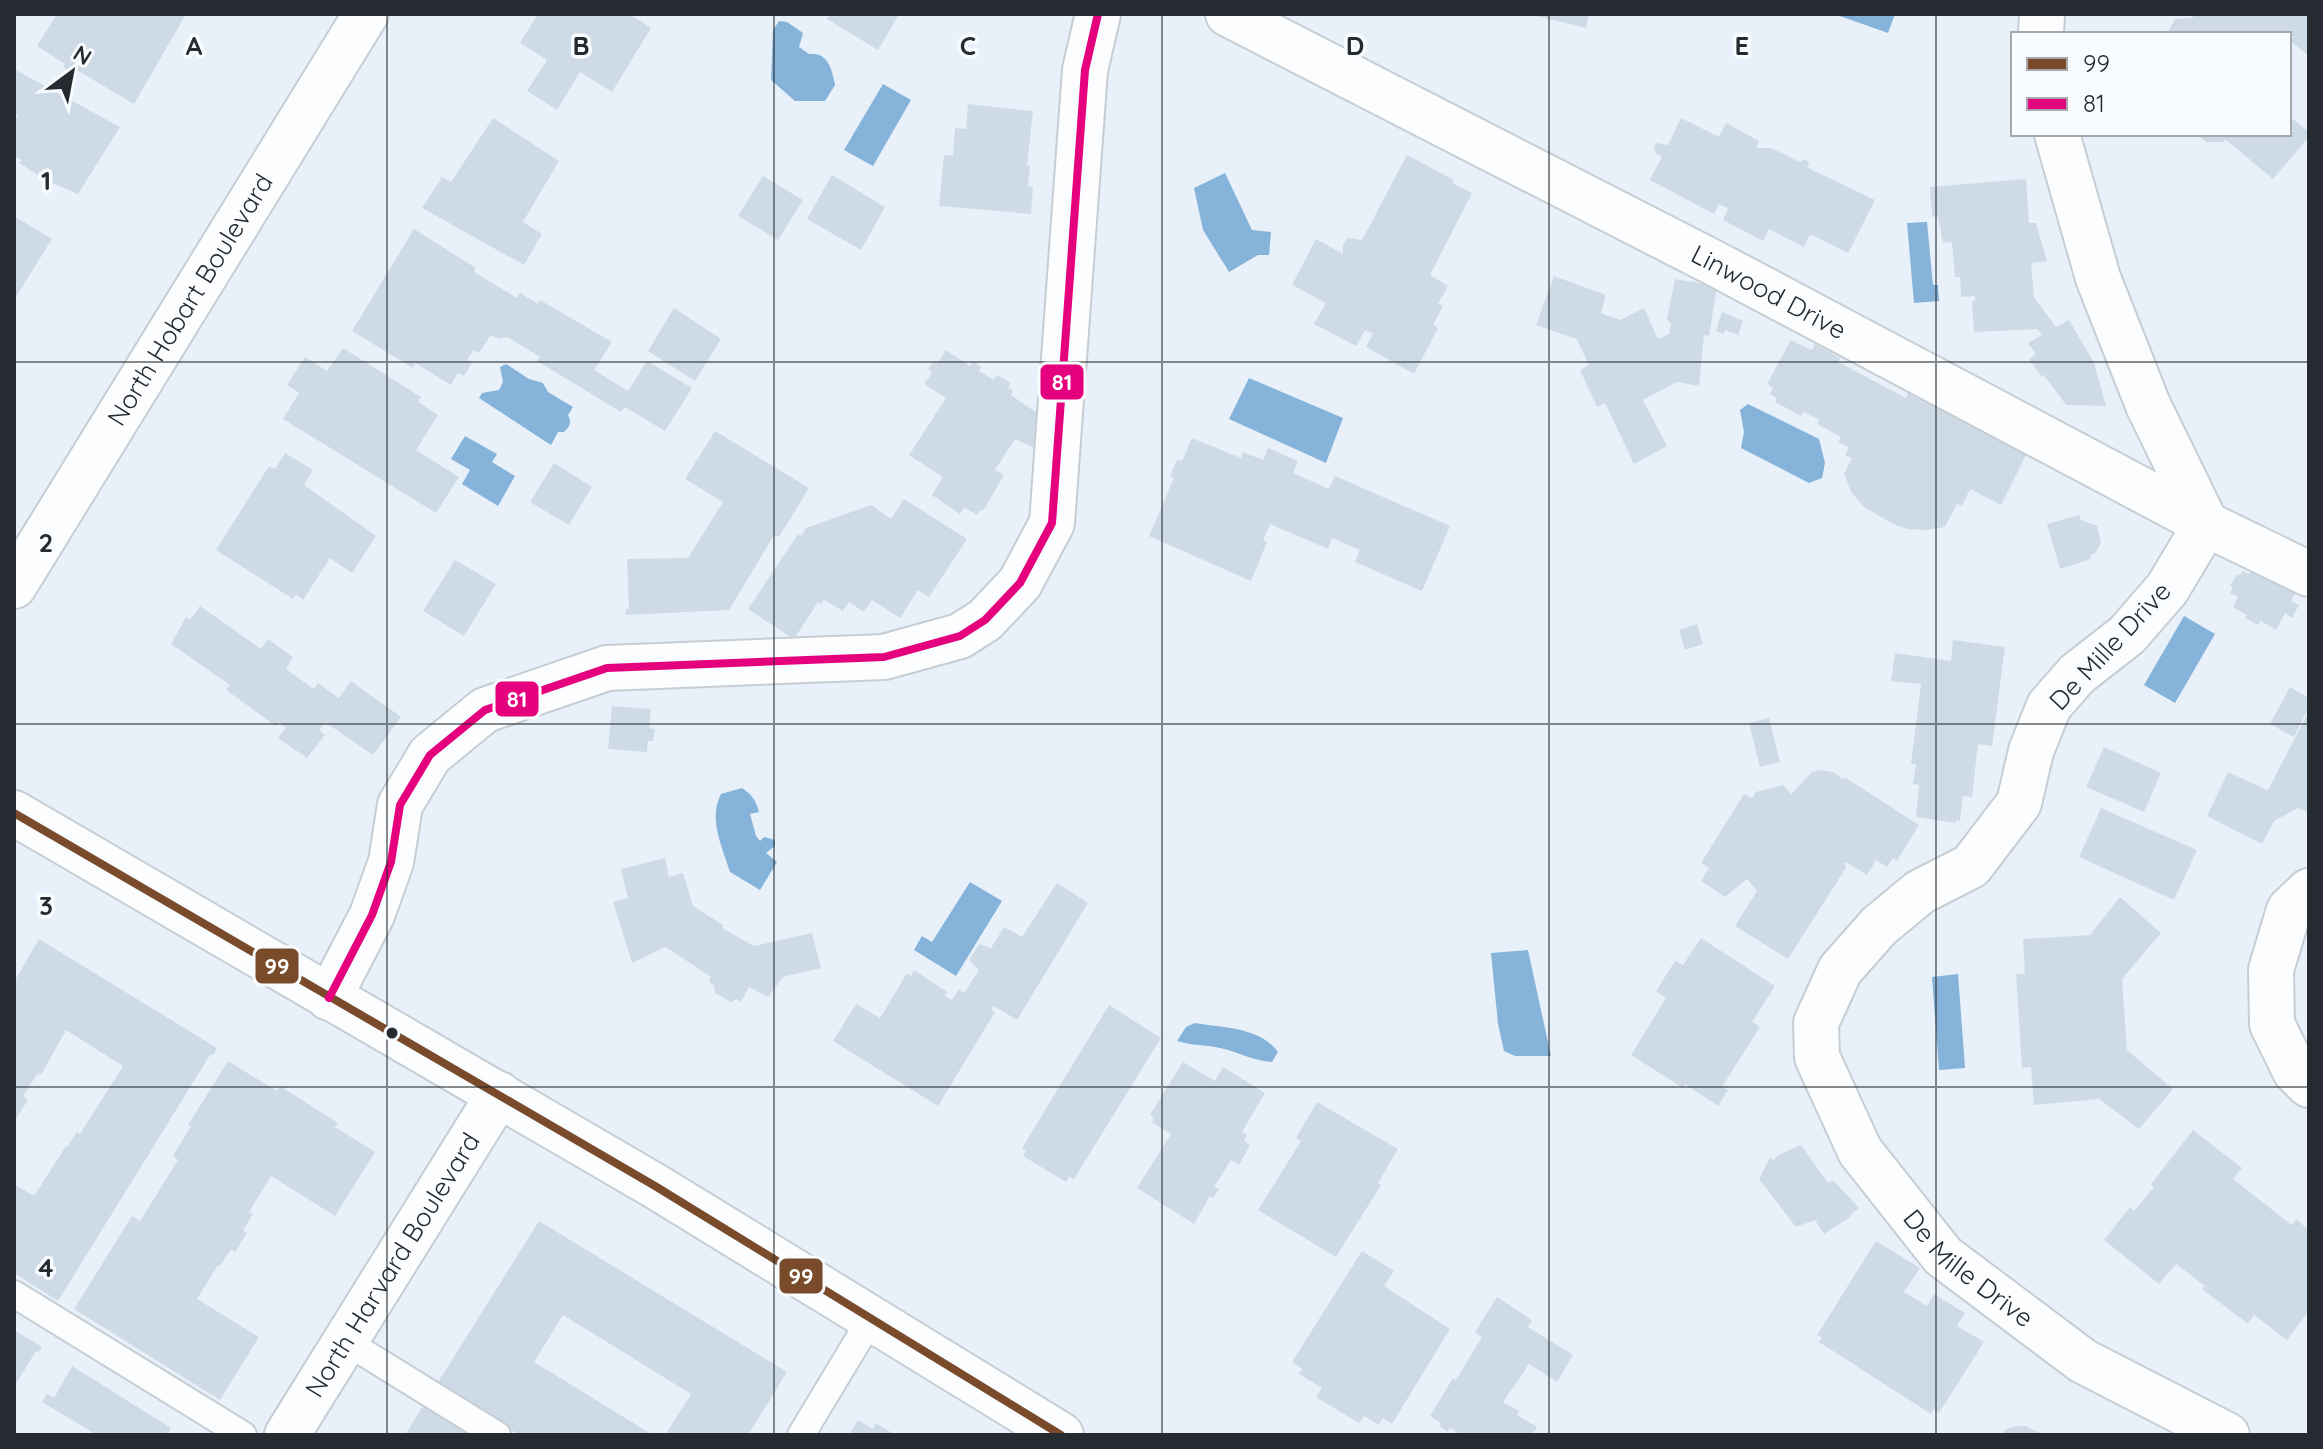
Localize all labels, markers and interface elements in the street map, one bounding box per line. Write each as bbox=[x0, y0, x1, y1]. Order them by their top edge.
text: A bbox=[186, 29, 203, 62]
text: B bbox=[572, 29, 590, 62]
text: C bbox=[960, 29, 976, 62]
text: D bbox=[1346, 29, 1364, 62]
text: E bbox=[1735, 29, 1749, 62]
north arrow bbox=[32, 32, 112, 112]
legend bbox=[2011, 32, 2291, 136]
text: N bbox=[68, 39, 97, 71]
text: 99 bbox=[2083, 48, 2110, 78]
text: 81 bbox=[2083, 88, 2105, 118]
text: 1 bbox=[41, 164, 51, 197]
street label: North Hobart Boulevard bbox=[100, 168, 280, 432]
street label: Linwood Drive bbox=[1686, 237, 1852, 346]
line badge: 81 bbox=[1039, 363, 1085, 401]
text: 81 bbox=[1052, 368, 1072, 396]
text: 2 bbox=[39, 526, 53, 559]
street label: De Mille Drive bbox=[2042, 574, 2178, 717]
line badge: 81 bbox=[494, 680, 540, 718]
text: 81 bbox=[507, 685, 527, 713]
text: 3 bbox=[39, 889, 53, 922]
line badge: 99 bbox=[254, 947, 300, 985]
text: 99 bbox=[265, 952, 290, 980]
unlabelled marker bbox=[384, 1025, 400, 1041]
street label: North Harvard Boulevard bbox=[298, 1126, 487, 1403]
street label: De Mille Drive bbox=[1896, 1202, 2040, 1334]
text: 4 bbox=[38, 1251, 54, 1284]
line badge: 99 bbox=[778, 1257, 824, 1295]
text: 99 bbox=[789, 1262, 814, 1290]

